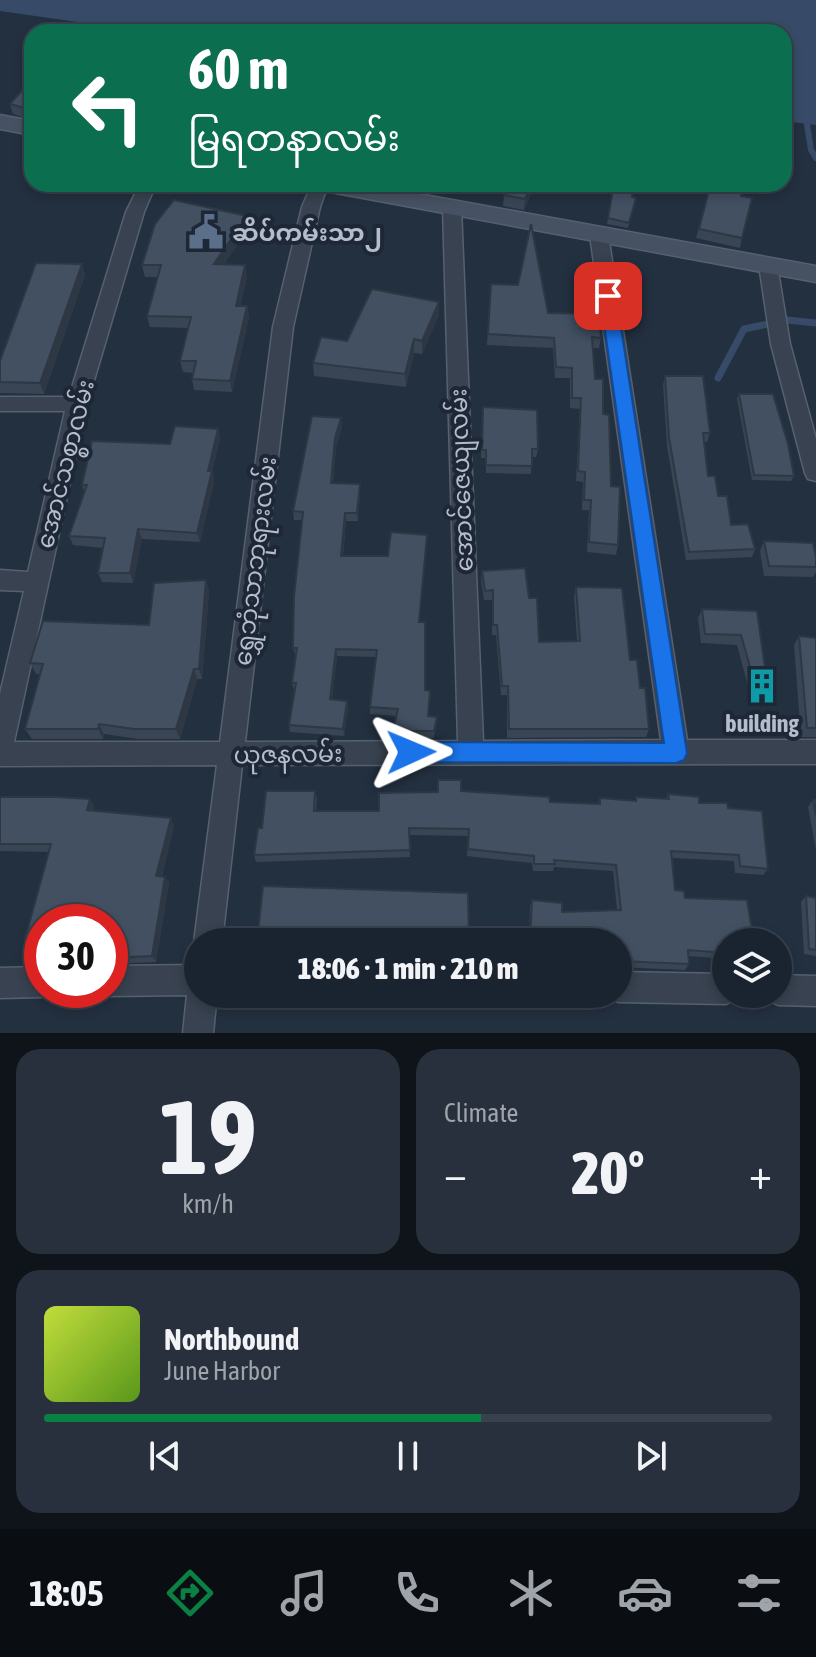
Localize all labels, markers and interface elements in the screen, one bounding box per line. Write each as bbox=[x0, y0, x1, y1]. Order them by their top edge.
text: 60 m bbox=[188, 37, 289, 101]
icon: left bbox=[56, 56, 160, 160]
text: မြရတနာလမ်း bbox=[188, 117, 400, 159]
public building icon: ဆိပ်ကမ်းသာ၂ bbox=[187, 213, 225, 251]
place label: ဆိပ်ကမ်းသာ၂ bbox=[232, 217, 382, 252]
pin bbox=[574, 262, 642, 330]
icon: arrive bbox=[586, 274, 630, 318]
street label: အောင်သစ္စာလမ်း bbox=[29, 376, 105, 553]
street label: အောင်ဇေယျလမ်း bbox=[442, 388, 484, 572]
street label: ရွှေဘုံသာဘုရားလမ်း bbox=[227, 455, 287, 668]
building icon: building bbox=[743, 667, 781, 705]
position arrow bbox=[369, 710, 453, 794]
place label: building bbox=[725, 710, 799, 737]
street label: ယုဇနလမ်း bbox=[233, 738, 343, 774]
speed limit sign: 30 bbox=[24, 904, 128, 1008]
map controls bbox=[712, 928, 792, 1008]
button: layers bbox=[712, 928, 792, 1008]
text: 18:06 · 1 min · 210 m bbox=[298, 951, 518, 985]
text: 19 bbox=[159, 1077, 257, 1196]
text: Climate bbox=[444, 1098, 518, 1128]
text: 20° bbox=[572, 1138, 644, 1207]
text: − bbox=[444, 1148, 467, 1198]
text: + bbox=[749, 1148, 772, 1198]
text: km/h bbox=[182, 1189, 234, 1219]
text: Northbound bbox=[164, 1322, 299, 1356]
text: June Harbor bbox=[164, 1356, 280, 1386]
icon: previous bbox=[143, 1434, 187, 1478]
icon: pause bbox=[386, 1434, 430, 1478]
icon: next bbox=[629, 1434, 673, 1478]
icon: directions bbox=[162, 1565, 218, 1621]
icon: music bbox=[276, 1565, 332, 1621]
icon: phone bbox=[389, 1565, 445, 1621]
icon: climate bbox=[503, 1565, 559, 1621]
icon: car bbox=[617, 1565, 673, 1621]
icon: filters bbox=[731, 1565, 787, 1621]
text: 18:05 bbox=[29, 1572, 104, 1614]

